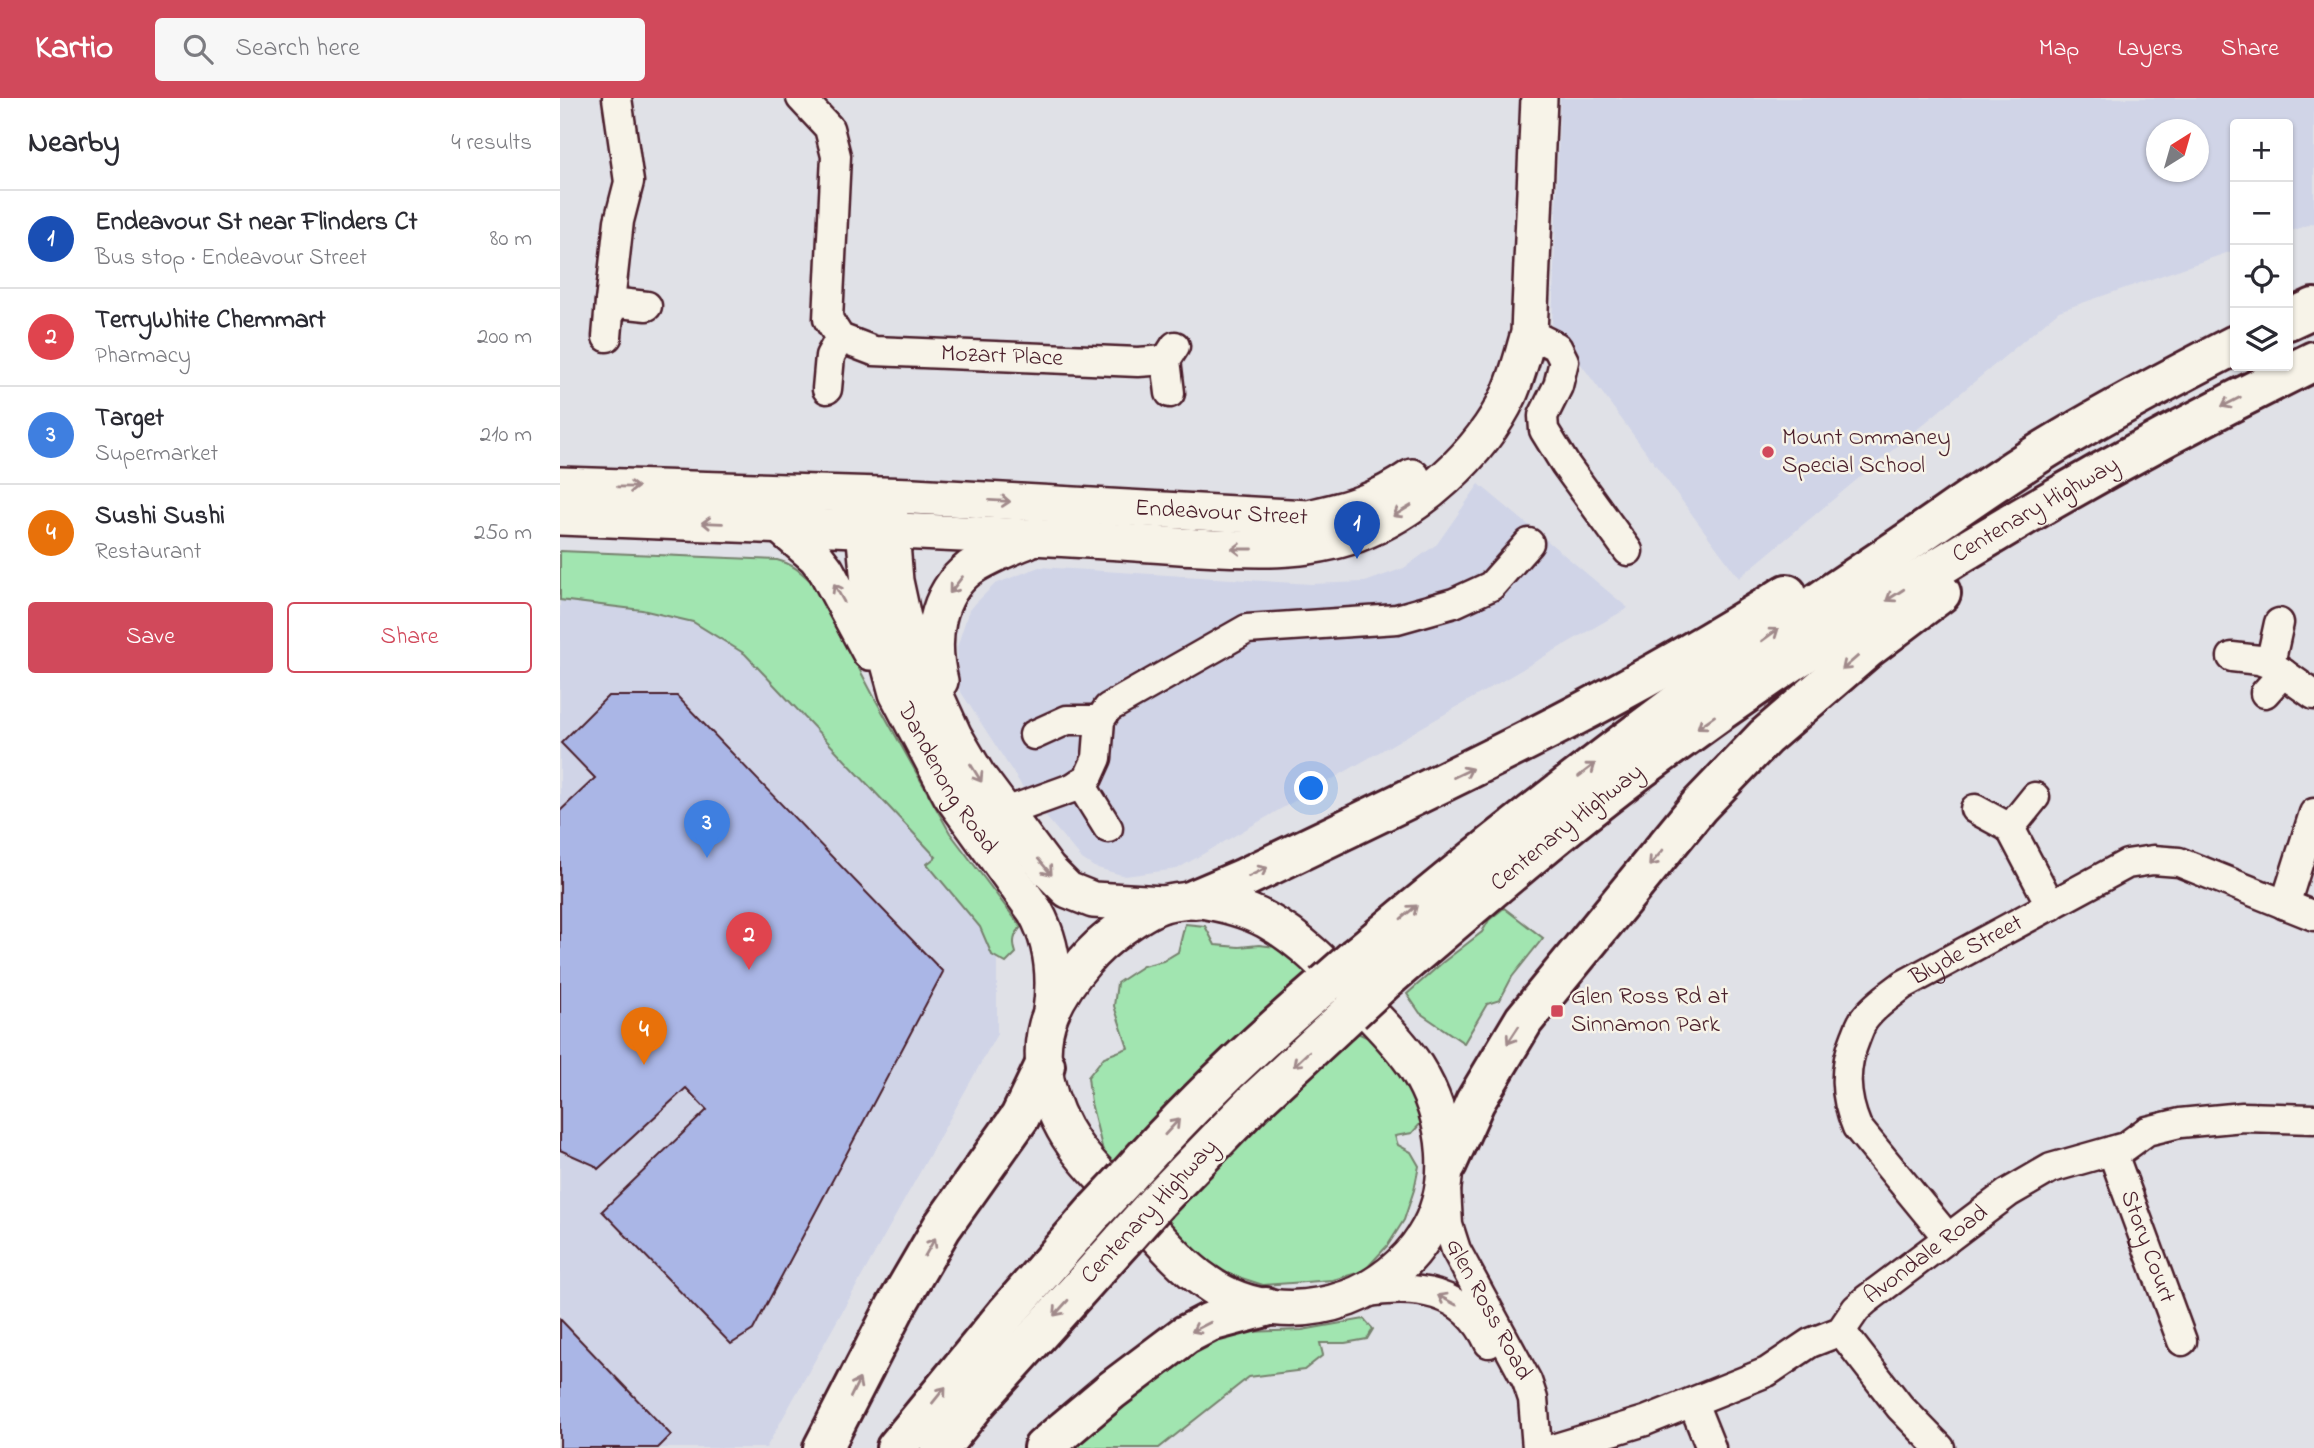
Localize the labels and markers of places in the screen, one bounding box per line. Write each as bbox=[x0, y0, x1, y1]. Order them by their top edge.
place label: Mount Ommaney Special School bbox=[1782, 421, 1951, 484]
marker: Mount Ommaney Special School bbox=[1760, 444, 1776, 460]
pin: 1 bbox=[1334, 501, 1380, 559]
pin: 3 bbox=[684, 800, 730, 858]
pin: 2 bbox=[726, 912, 772, 970]
place label: Glen Ross Rd at Sinnamon Park bbox=[1571, 980, 1729, 1043]
marker: Glen Ross Rd at Sinnamon Park bbox=[1549, 1003, 1565, 1019]
pin: 4 bbox=[621, 1007, 667, 1065]

